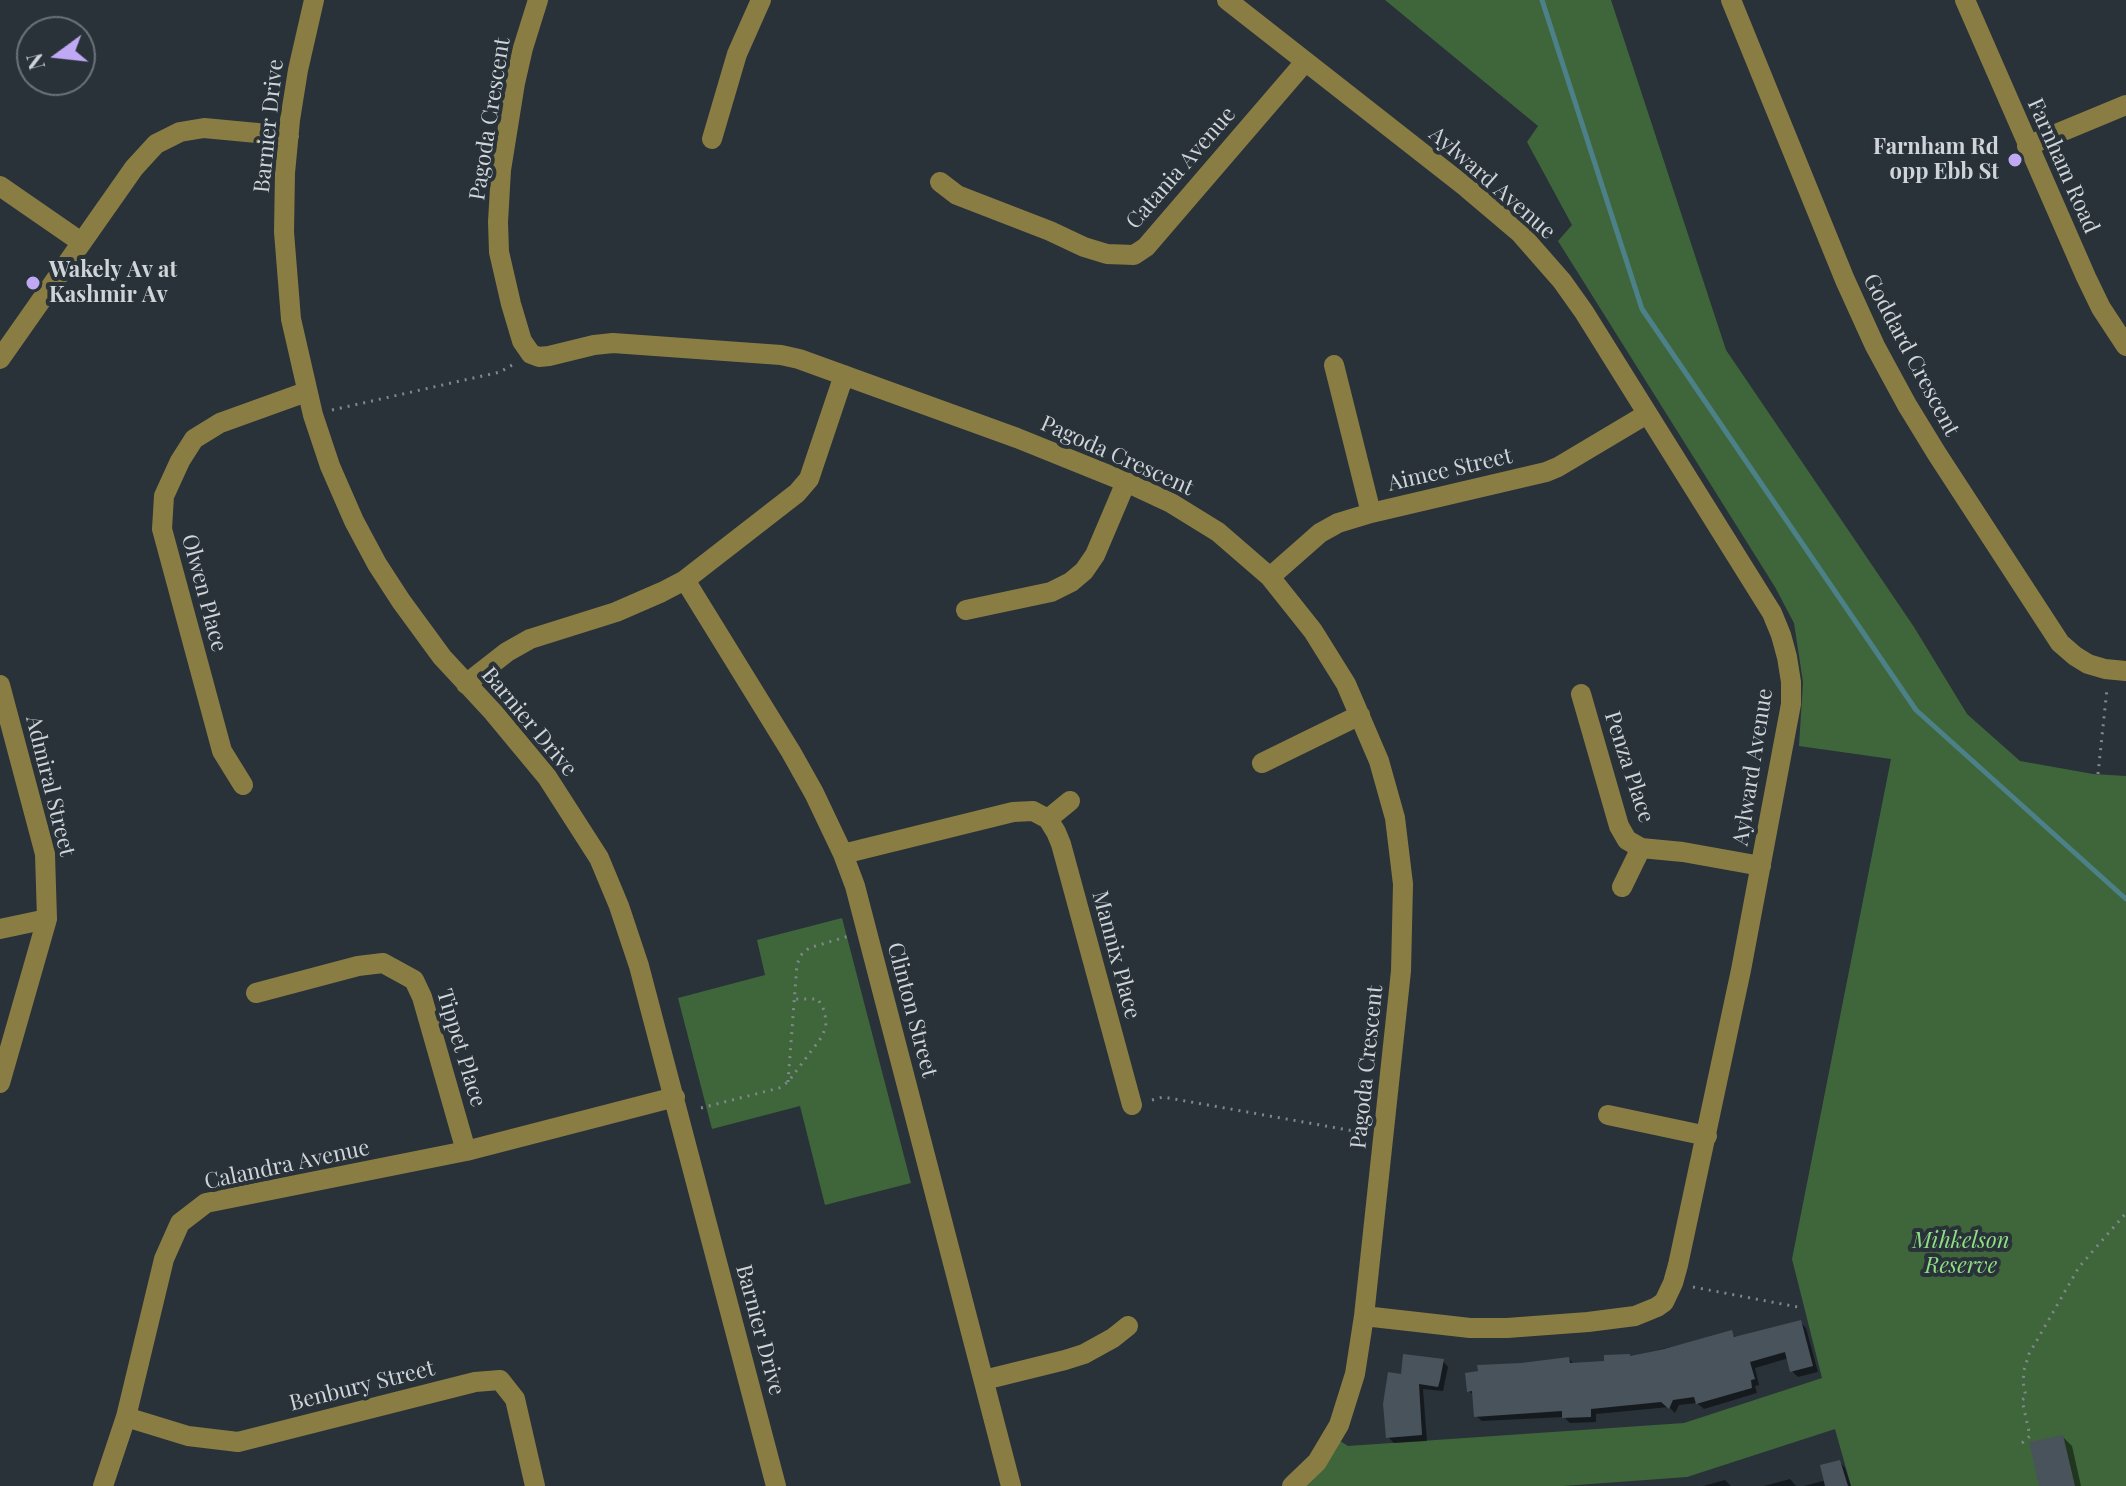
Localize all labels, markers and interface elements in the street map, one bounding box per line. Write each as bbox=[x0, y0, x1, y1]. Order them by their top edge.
north arrow bbox=[16, 16, 96, 96]
street label: Pagoda Crescent bbox=[464, 36, 516, 202]
text: N bbox=[18, 50, 51, 73]
street label: Barnier Drive bbox=[249, 58, 289, 194]
street label: Farnham Road bbox=[2021, 94, 2105, 238]
street label: Catania Avenue bbox=[1121, 101, 1241, 235]
street label: Aylward Avenue bbox=[1423, 121, 1561, 245]
place label: Farnham Rd opp Ebb St bbox=[1873, 134, 1999, 186]
marker: Farnham Rd opp Ebb St bbox=[2006, 151, 2024, 169]
place label: Wakely Av at Kashmir Av bbox=[49, 257, 177, 308]
street label: Goddard Crescent bbox=[1857, 269, 1965, 441]
marker: Wakely Av at Kashmir Av bbox=[24, 274, 42, 292]
street label: Pagoda Crescent bbox=[1036, 410, 1198, 502]
street label: Aimee Street bbox=[1385, 443, 1515, 497]
street label: Olwen Place bbox=[176, 531, 232, 655]
street label: Barnier Drive bbox=[476, 662, 582, 782]
street label: Aylward Avenue bbox=[1728, 687, 1778, 847]
street label: Penza Place bbox=[1599, 708, 1659, 826]
street label: Admiral Street bbox=[20, 713, 80, 859]
street label: Mannix Place bbox=[1086, 888, 1146, 1022]
street label: Clinton Street bbox=[881, 940, 943, 1080]
street label: Pagoda Crescent bbox=[1345, 984, 1389, 1150]
street label: Tippet Place bbox=[431, 986, 491, 1110]
street label: Calandra Avenue bbox=[202, 1135, 372, 1195]
park label: Mihkelson Reserve bbox=[1913, 1228, 2009, 1280]
street label: Barnier Drive bbox=[730, 1262, 790, 1398]
street label: Benbury Street bbox=[287, 1355, 437, 1417]

